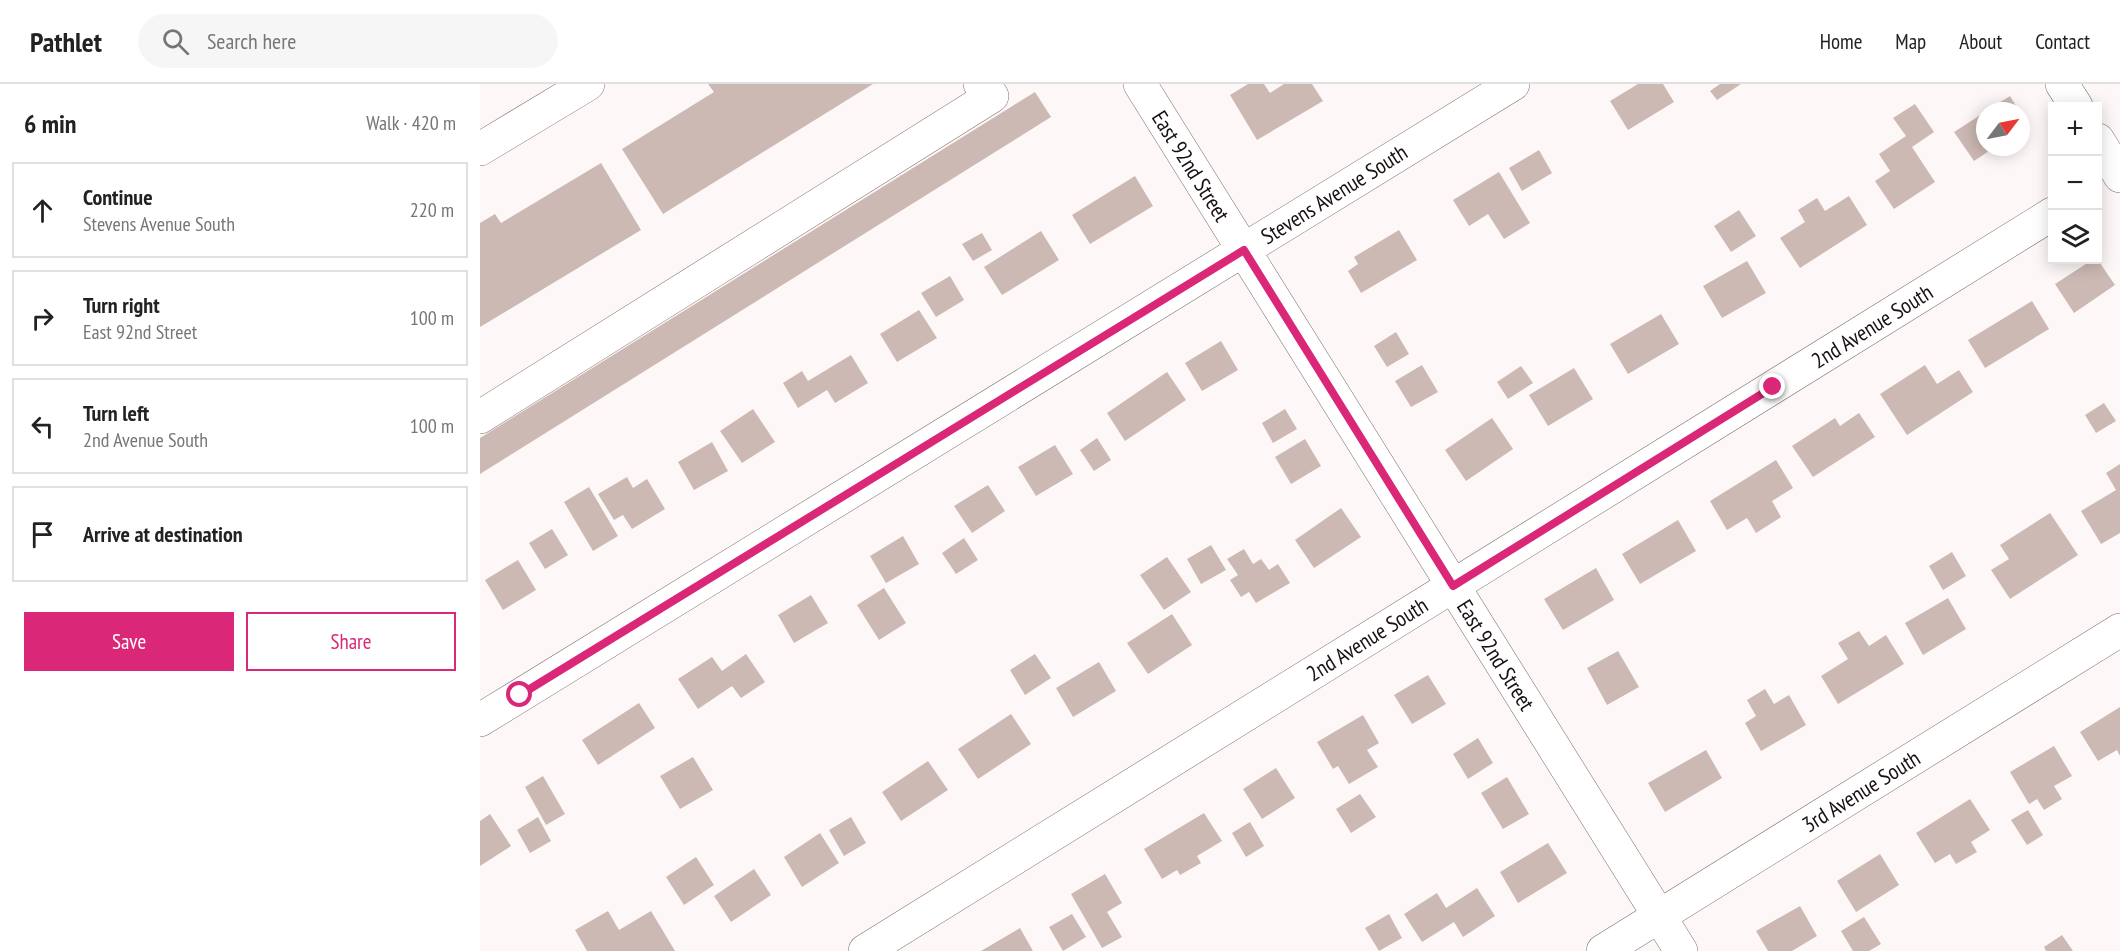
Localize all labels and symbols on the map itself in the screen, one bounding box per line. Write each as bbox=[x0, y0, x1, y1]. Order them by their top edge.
north arrow bbox=[1976, 102, 2030, 156]
street label: East 92nd Street bbox=[1146, 105, 1236, 227]
street label: Stevens Avenue South bbox=[1256, 138, 1412, 250]
street label: 2nd Avenue South bbox=[1806, 278, 1938, 374]
route end bbox=[1759, 373, 1785, 399]
street label: 2nd Avenue South bbox=[1301, 591, 1433, 687]
street label: East 92nd Street bbox=[1451, 594, 1541, 716]
route start bbox=[506, 681, 532, 707]
street label: 3rd Avenue South bbox=[1797, 744, 1925, 838]

